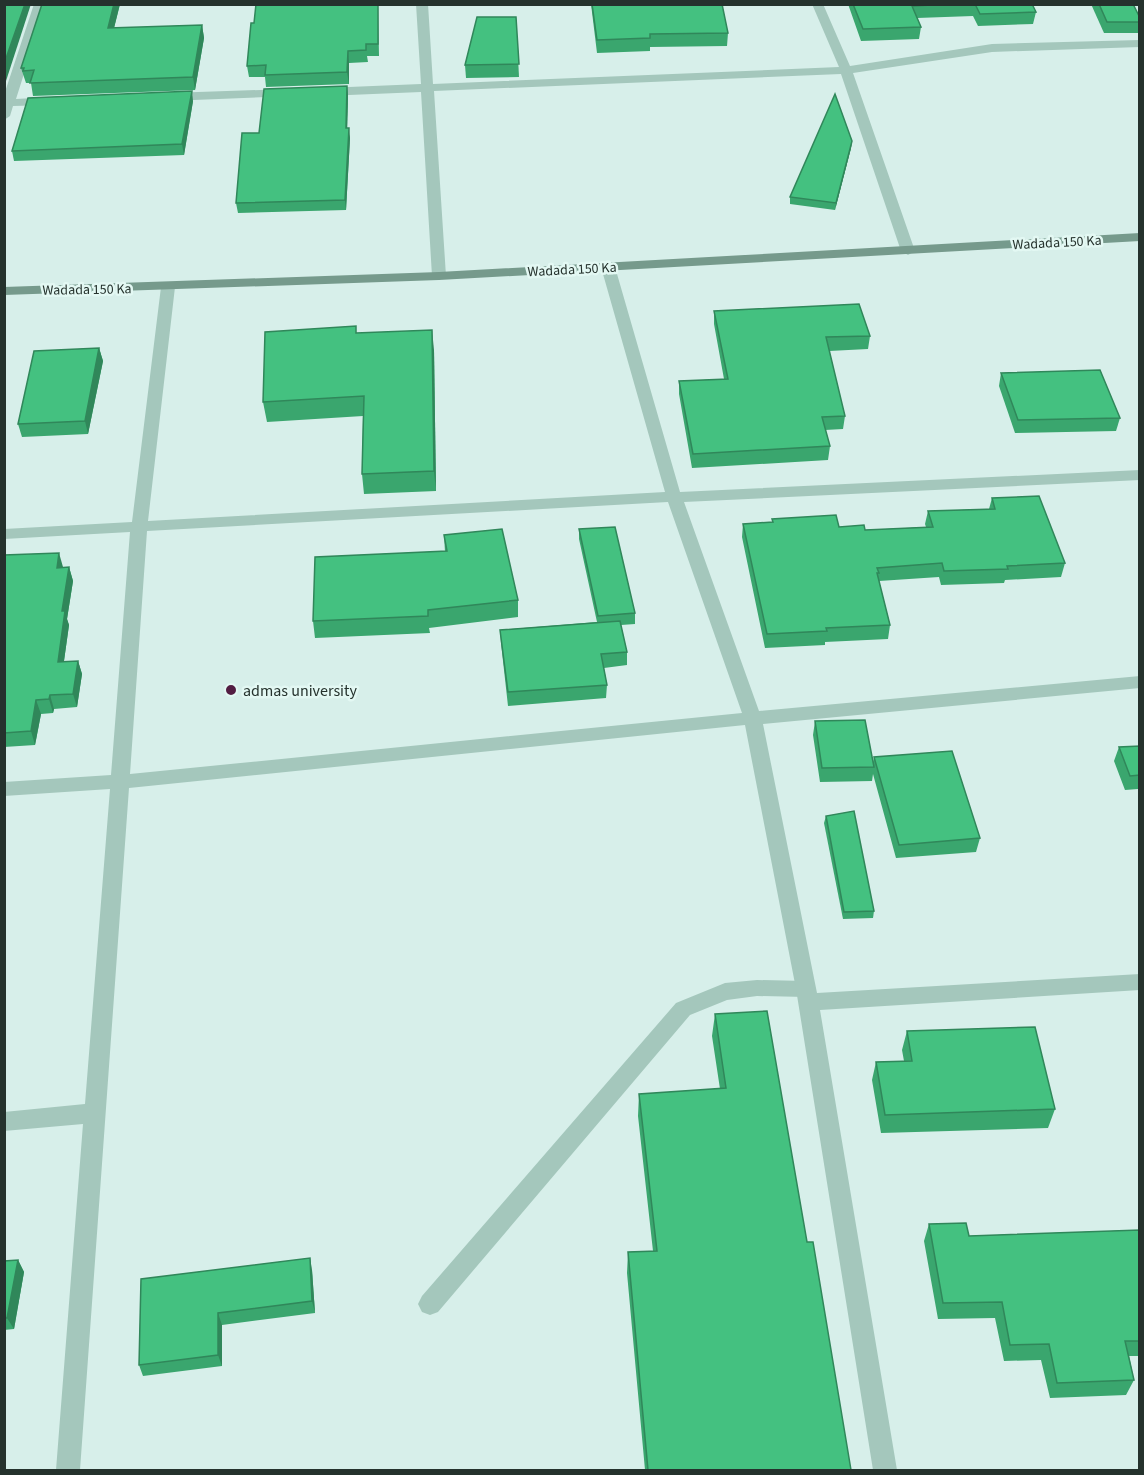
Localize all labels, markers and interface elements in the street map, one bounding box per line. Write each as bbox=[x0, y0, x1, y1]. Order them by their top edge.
street label: Wadada 150 Ka bbox=[1012, 231, 1102, 255]
street label: Wadada 150 Ka bbox=[527, 258, 617, 282]
street label: Wadada 150 Ka bbox=[42, 279, 132, 301]
place label: admas university bbox=[243, 680, 357, 702]
marker: admas university bbox=[224, 683, 238, 697]

